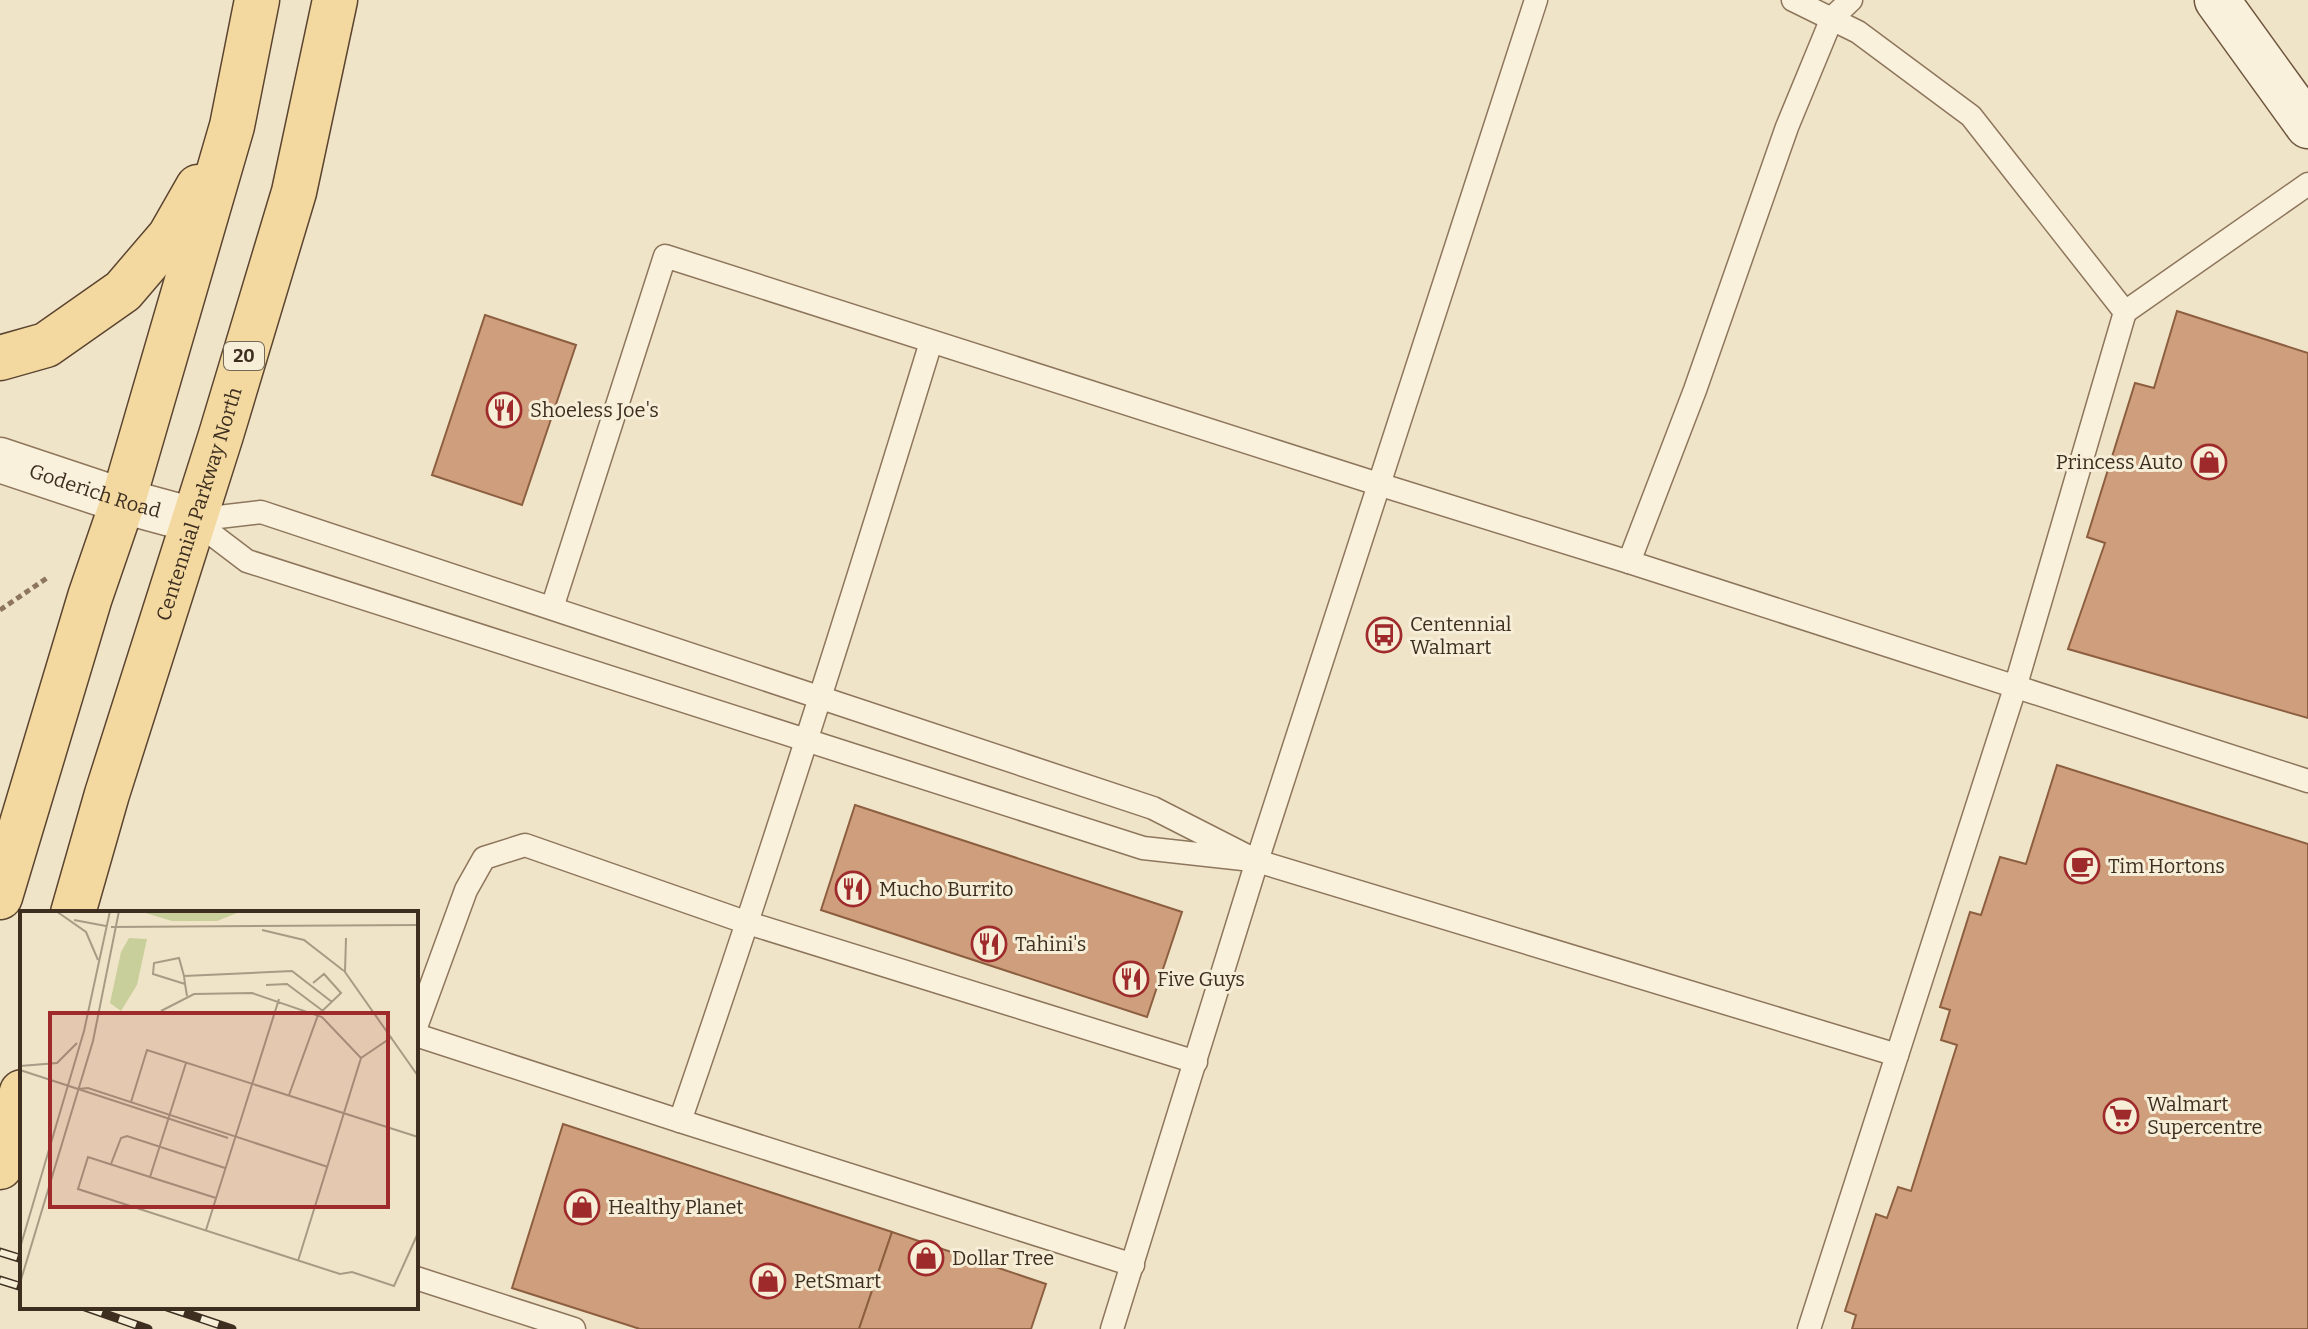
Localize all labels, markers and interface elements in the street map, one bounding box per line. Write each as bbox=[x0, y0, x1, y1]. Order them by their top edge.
road number: 20 bbox=[224, 342, 264, 370]
street label: Centennial Parkway North bbox=[151, 384, 247, 624]
restaurant icon: Shoeless Joe's bbox=[485, 391, 523, 429]
place label: Shoeless Joe's bbox=[530, 398, 659, 422]
shop icon: Princess Auto bbox=[2190, 443, 2228, 481]
place label: Princess Auto bbox=[2056, 450, 2183, 474]
street label: Goderich Road bbox=[26, 459, 164, 523]
place label: Centennial Walmart bbox=[1410, 612, 1512, 659]
bus stop icon: Centennial Walmart bbox=[1365, 616, 1403, 654]
cafe icon: Tim Hortons bbox=[2063, 847, 2101, 885]
place label: Tim Hortons bbox=[2108, 854, 2225, 878]
restaurant icon: Mucho Burrito bbox=[834, 870, 872, 908]
place label: Mucho Burrito bbox=[879, 877, 1014, 901]
inset map bbox=[20, 911, 418, 1309]
restaurant icon: Tahini's bbox=[970, 925, 1008, 963]
place label: Tahini's bbox=[1015, 932, 1086, 956]
restaurant icon: Five Guys bbox=[1112, 960, 1150, 998]
place label: Five Guys bbox=[1157, 967, 1245, 991]
place label: Walmart Supercentre bbox=[2147, 1092, 2262, 1139]
supermarket icon: Walmart Supercentre bbox=[2102, 1097, 2140, 1135]
shop icon: Healthy Planet bbox=[563, 1188, 601, 1226]
place label: Healthy Planet bbox=[608, 1195, 744, 1219]
shop icon: Dollar Tree bbox=[907, 1239, 945, 1277]
place label: Dollar Tree bbox=[952, 1246, 1054, 1270]
shop icon: PetSmart bbox=[749, 1262, 787, 1300]
place label: PetSmart bbox=[794, 1269, 881, 1293]

